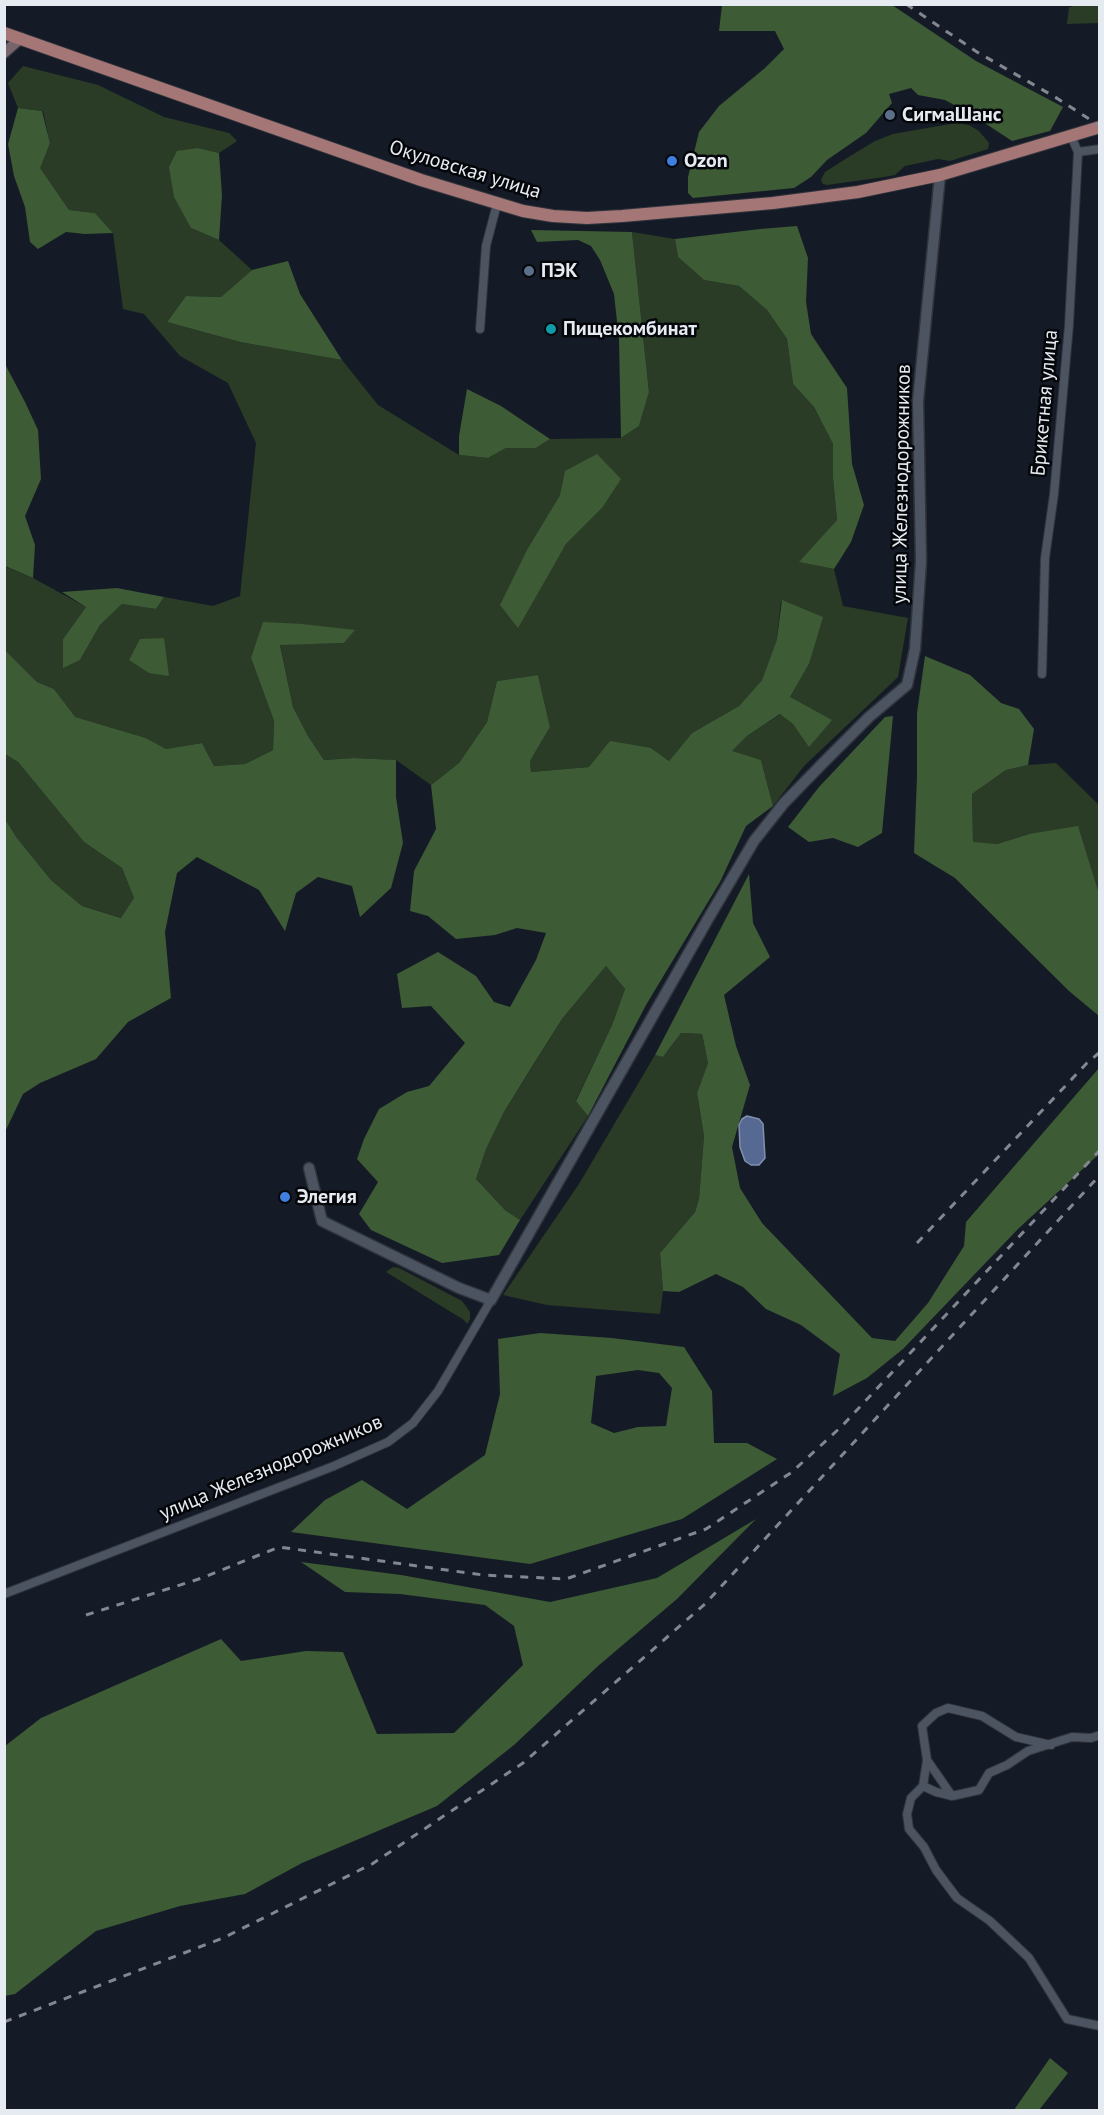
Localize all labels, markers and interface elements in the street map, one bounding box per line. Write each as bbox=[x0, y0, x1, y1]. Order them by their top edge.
place label: СигмаШанс bbox=[902, 103, 1001, 127]
marker: СигмаШанс bbox=[883, 108, 897, 122]
street label: Окуловская улица bbox=[386, 136, 544, 204]
place label: Ozon bbox=[684, 149, 728, 173]
marker: Ozon bbox=[665, 154, 679, 168]
place label: ПЭК bbox=[541, 259, 578, 283]
marker: ПЭК bbox=[522, 264, 536, 278]
place label: Пищекомбинат bbox=[563, 317, 697, 341]
marker: Пищекомбинат bbox=[544, 322, 558, 336]
street label: Брикетная улица bbox=[1027, 329, 1063, 477]
street label: улица Железнодорожников bbox=[888, 364, 916, 604]
place label: Элегия bbox=[297, 1185, 357, 1209]
marker: Элегия bbox=[278, 1190, 292, 1204]
street label: улица Железнодорожников bbox=[156, 1410, 386, 1526]

